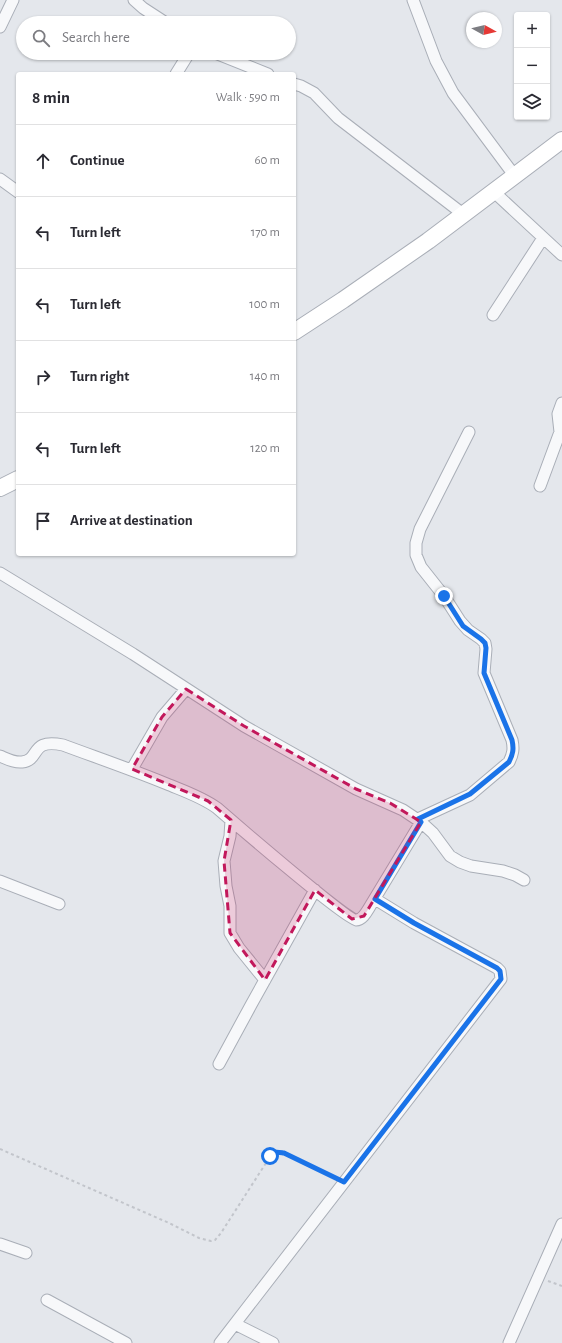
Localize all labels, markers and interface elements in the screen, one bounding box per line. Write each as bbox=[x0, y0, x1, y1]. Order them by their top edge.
north arrow bbox=[466, 12, 502, 48]
map controls bbox=[514, 12, 550, 120]
button: + bbox=[514, 12, 550, 48]
search box bbox=[16, 16, 296, 60]
icon: search bbox=[30, 27, 52, 49]
text: Search here bbox=[62, 30, 130, 45]
button: − bbox=[514, 48, 550, 84]
button: layers bbox=[514, 84, 550, 120]
text: 8 min bbox=[32, 89, 70, 106]
text: Walk · 590 m bbox=[216, 91, 280, 104]
icon: ahead bbox=[32, 150, 54, 172]
text: Continue bbox=[70, 153, 125, 168]
text: 60 m bbox=[254, 154, 280, 167]
icon: left bbox=[32, 222, 54, 244]
text: Turn left bbox=[70, 225, 121, 240]
text: 170 m bbox=[251, 226, 280, 239]
icon: left bbox=[32, 294, 54, 316]
text: Turn left bbox=[70, 297, 121, 312]
text: 100 m bbox=[249, 298, 280, 311]
icon: right bbox=[32, 366, 54, 388]
text: Turn right bbox=[70, 369, 129, 384]
text: 140 m bbox=[250, 370, 280, 383]
icon: left bbox=[32, 438, 54, 460]
text: Turn left bbox=[70, 441, 121, 456]
text: 120 m bbox=[250, 442, 280, 455]
icon: arrive bbox=[32, 510, 54, 532]
text: Arrive at destination bbox=[70, 513, 193, 528]
route end bbox=[435, 587, 453, 605]
route start bbox=[261, 1147, 279, 1165]

